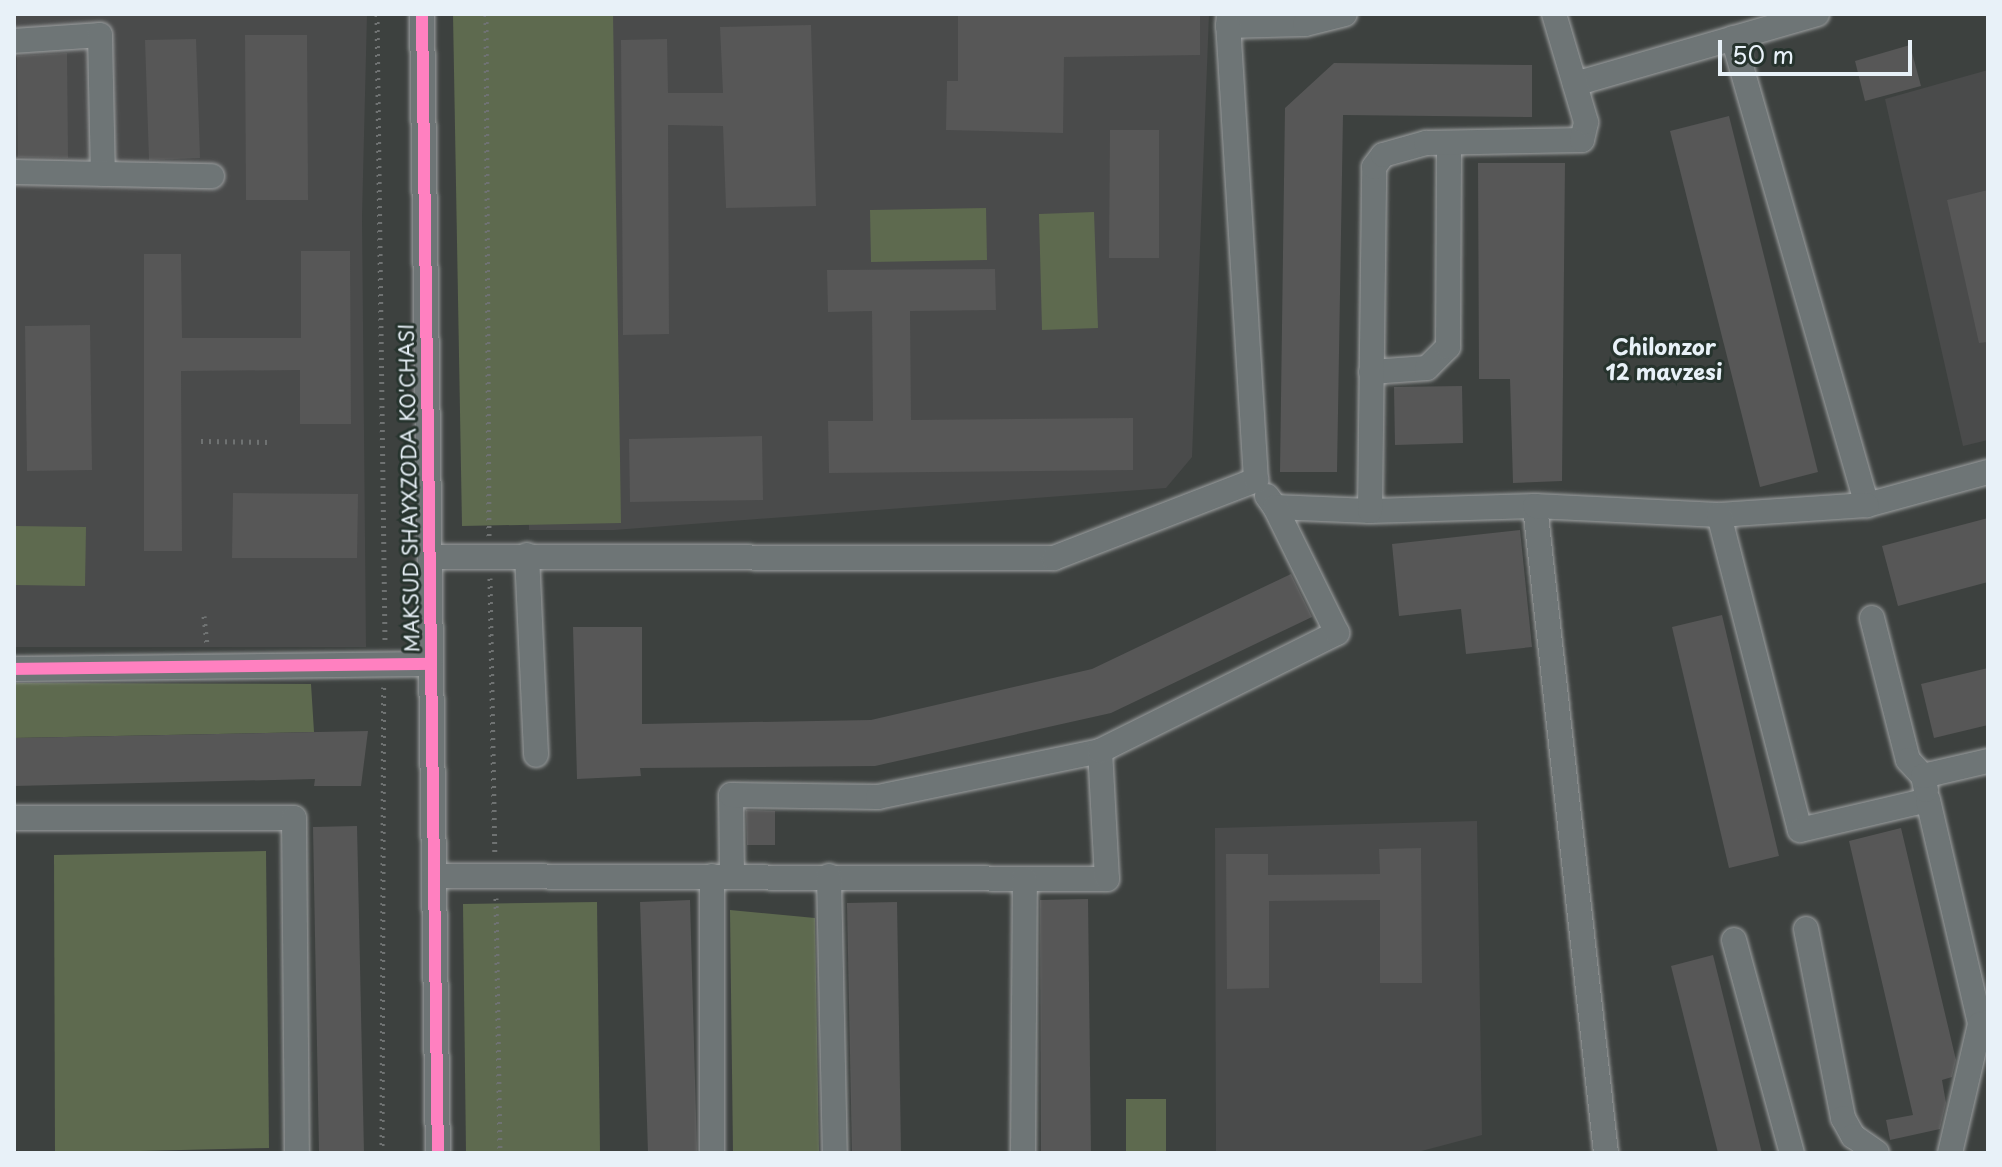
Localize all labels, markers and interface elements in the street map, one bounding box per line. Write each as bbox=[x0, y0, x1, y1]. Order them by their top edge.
scale bar bbox=[1722, 24, 1916, 74]
text: 50 m bbox=[1732, 36, 1794, 72]
street label: MAKSUD SHAYXZODA KO'CHASI bbox=[394, 324, 424, 652]
district label: Chilonzor 12 mavzesi bbox=[1604, 332, 1724, 384]

